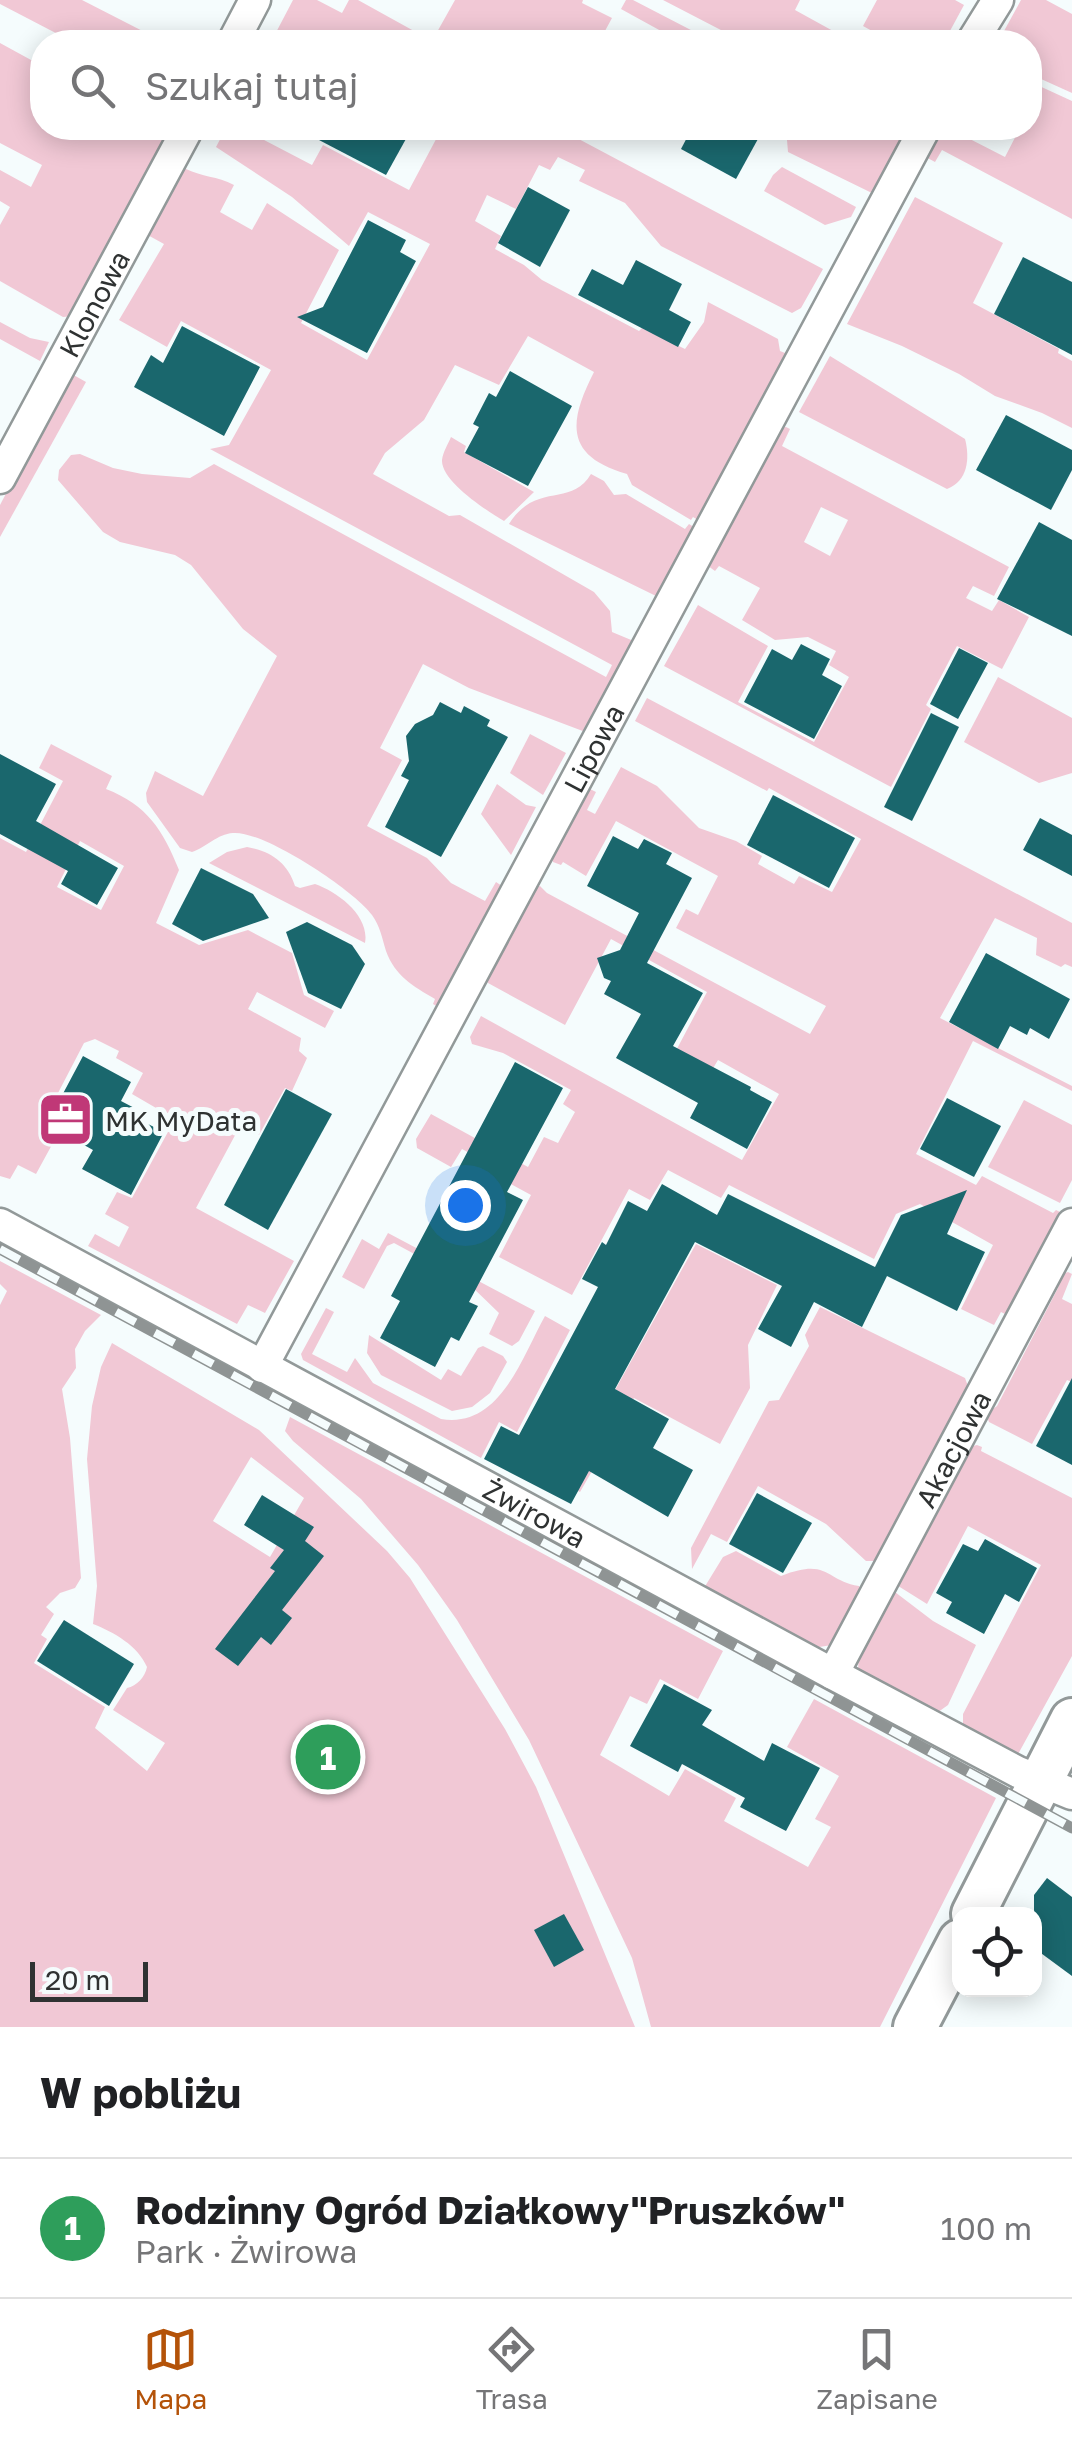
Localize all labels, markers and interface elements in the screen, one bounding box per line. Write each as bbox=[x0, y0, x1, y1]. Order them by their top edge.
search box bbox=[30, 30, 1042, 140]
icon: search bbox=[65, 58, 120, 113]
text: Szukaj tutaj bbox=[145, 63, 359, 108]
street label: Klonowa bbox=[52, 245, 136, 363]
street label: Lipowa bbox=[556, 698, 630, 798]
office icon: MK MyData bbox=[36, 1090, 96, 1150]
place label: MK MyData bbox=[105, 1104, 257, 1137]
your location bbox=[440, 1180, 491, 1231]
street label: Akacjowa bbox=[908, 1385, 997, 1513]
street label: Żwirowa bbox=[478, 1472, 592, 1554]
pin: 1 bbox=[296, 1720, 360, 1794]
map controls bbox=[952, 1907, 1042, 1997]
button: locate bbox=[952, 1907, 1042, 1997]
scale bar bbox=[30, 1957, 148, 2002]
text: 20 m bbox=[45, 1963, 110, 1996]
text: W pobliżu bbox=[40, 2067, 241, 2117]
text: Rodzinny Ogród Działkowy"Pruszków" bbox=[135, 2187, 845, 2232]
text: 1 bbox=[64, 2209, 81, 2247]
text: 100 m bbox=[940, 2209, 1032, 2247]
text: Park · Żwirowa bbox=[135, 2232, 357, 2270]
tab: Mapa bbox=[134, 2322, 207, 2415]
tab: Trasa bbox=[476, 2322, 548, 2415]
tab: Zapisane bbox=[816, 2322, 938, 2415]

